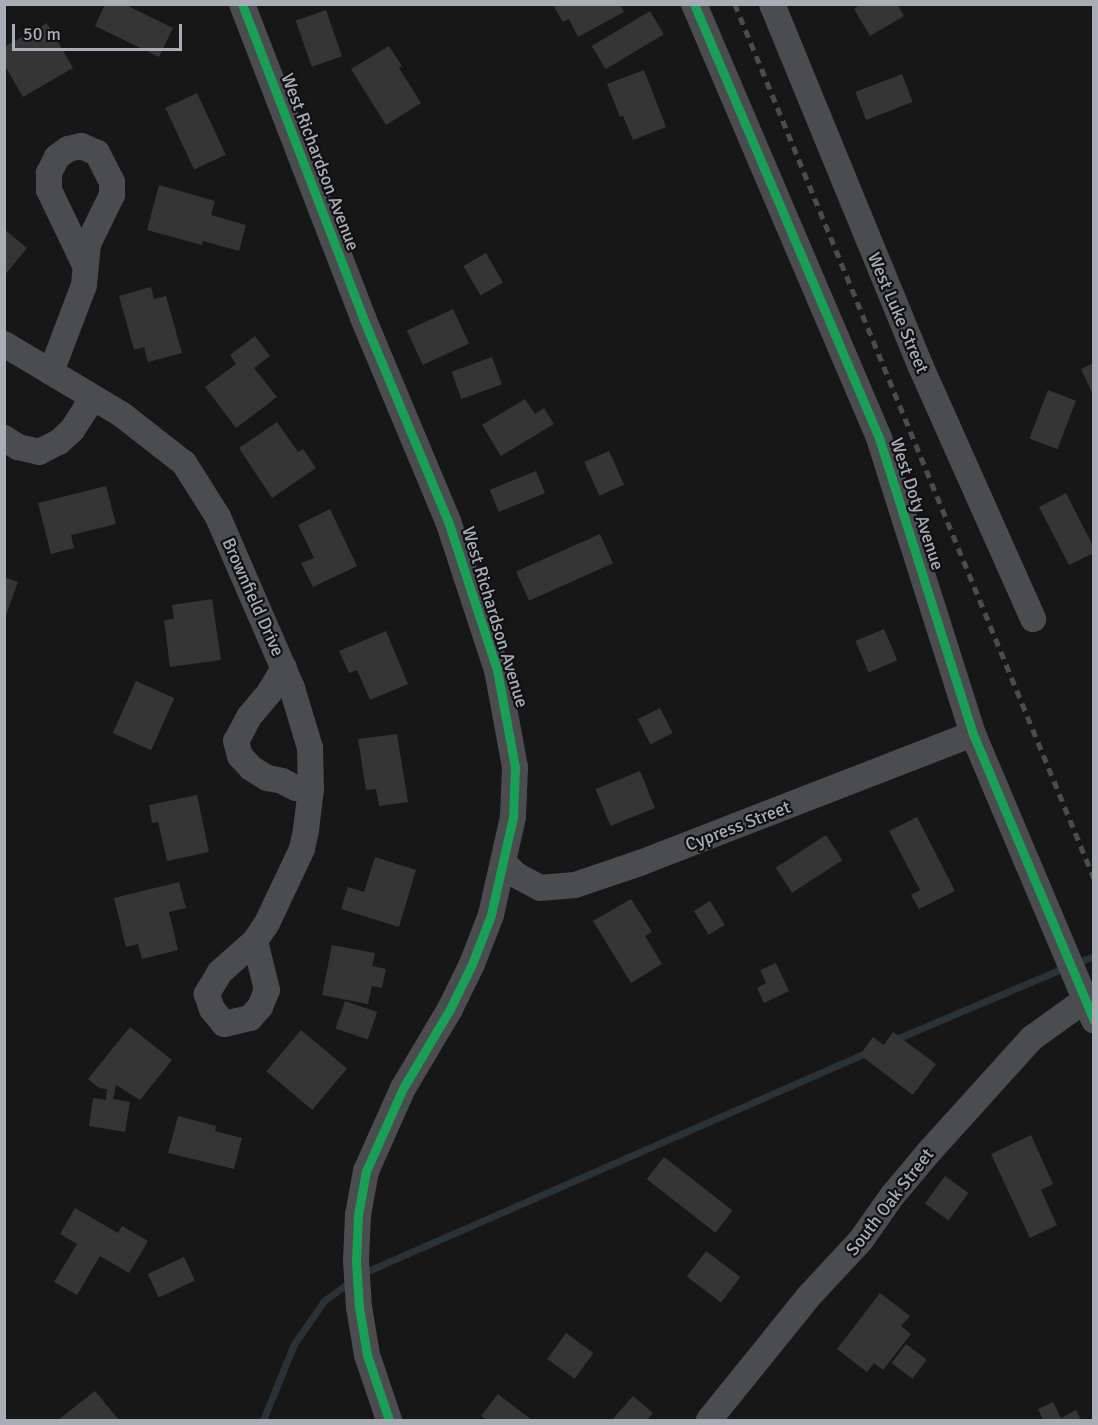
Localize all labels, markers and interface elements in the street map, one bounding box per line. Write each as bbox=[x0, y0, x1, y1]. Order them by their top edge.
scale bar bbox=[15, 12, 184, 50]
text: 50 m bbox=[23, 23, 61, 45]
street label: West Richardson Avenue bbox=[276, 70, 364, 254]
street label: West Luke Street bbox=[863, 249, 933, 377]
street label: West Doty Avenue bbox=[885, 435, 949, 573]
street label: West Richardson Avenue bbox=[457, 524, 533, 710]
street label: Brownfield Drive bbox=[217, 534, 289, 660]
street label: Cypress Street bbox=[682, 796, 794, 856]
street label: South Oak Street bbox=[842, 1144, 938, 1260]

